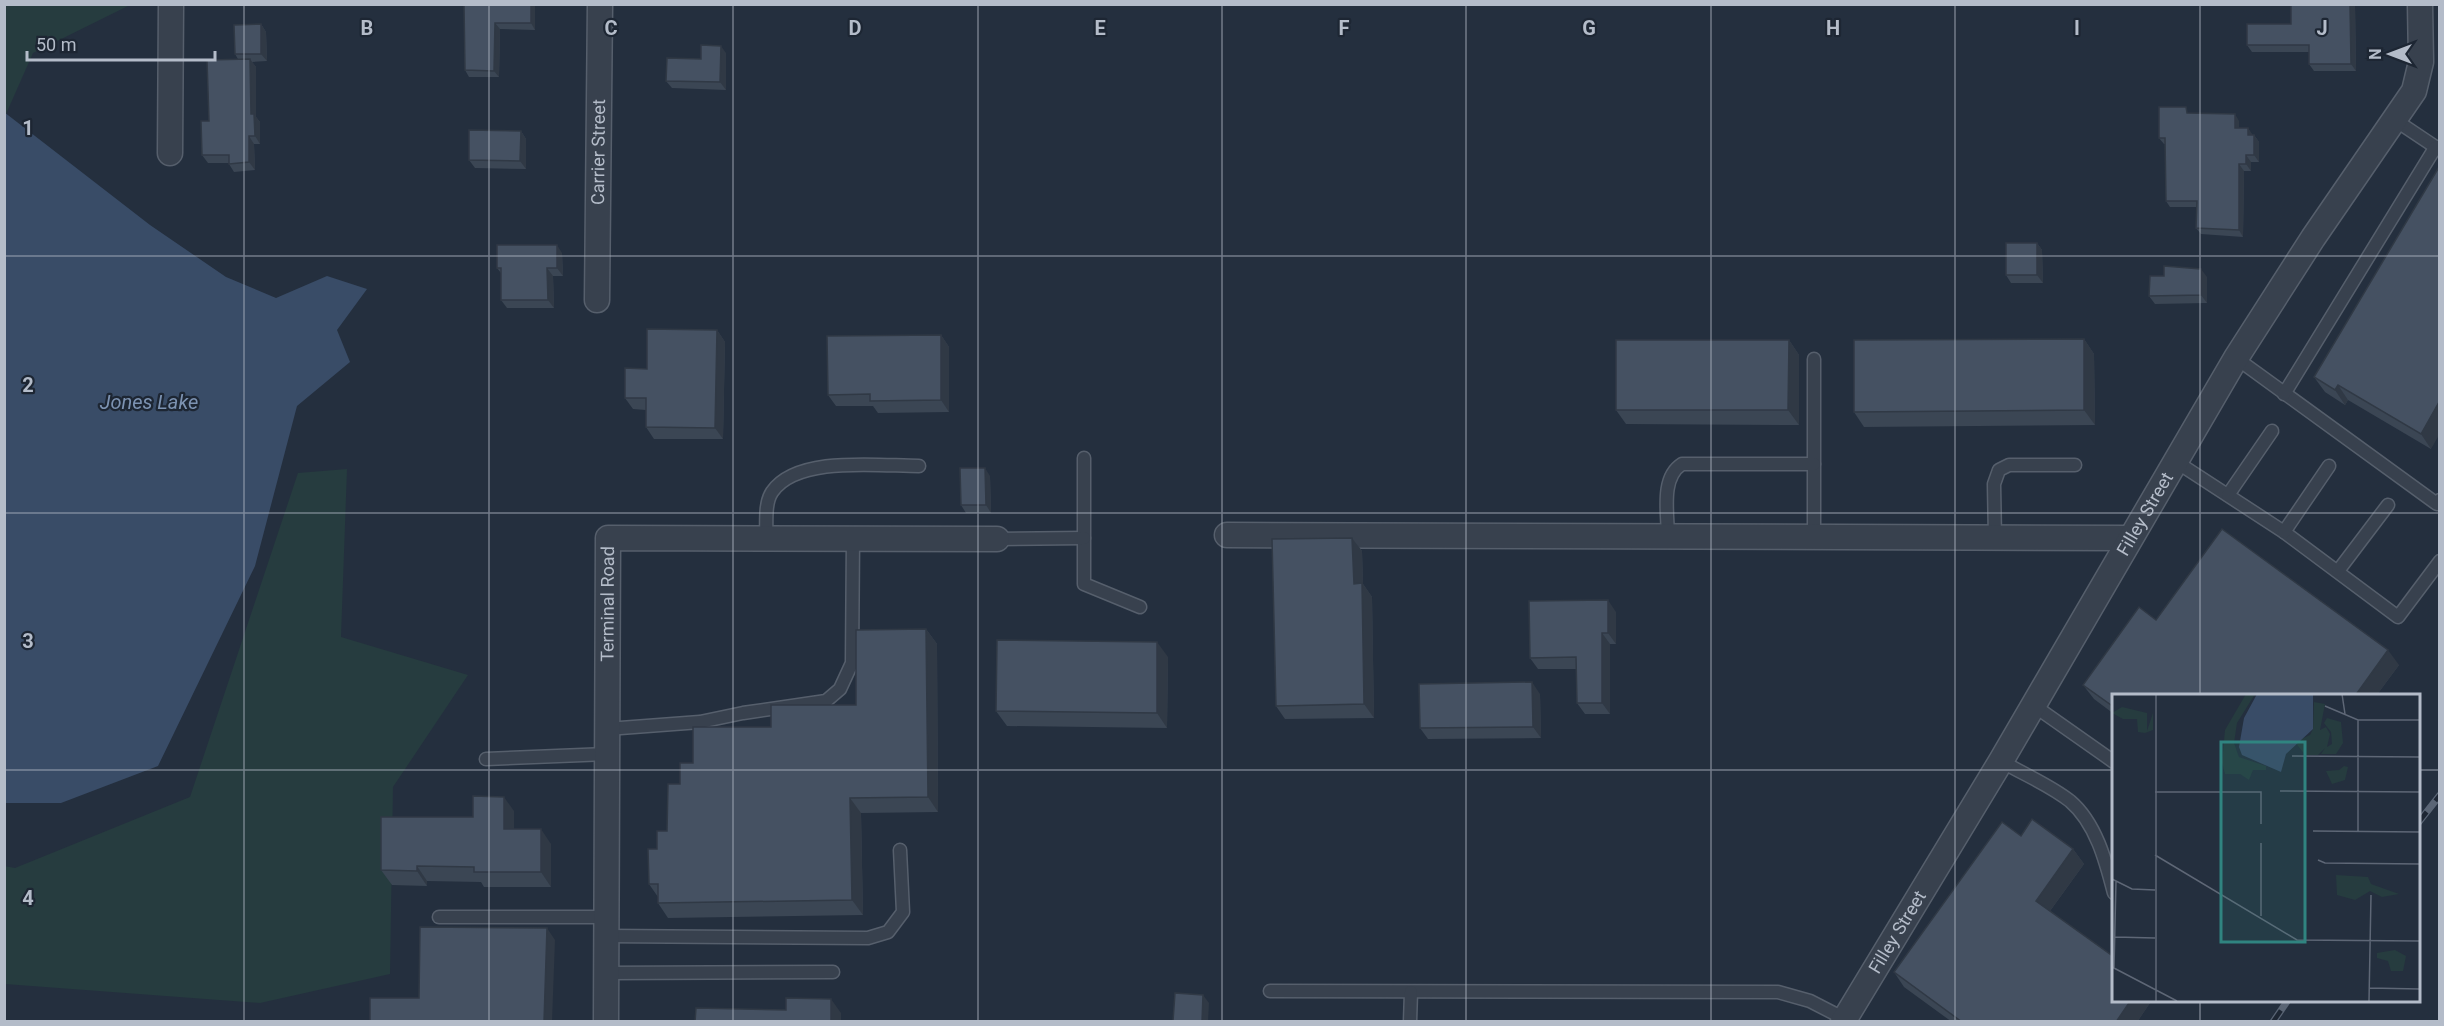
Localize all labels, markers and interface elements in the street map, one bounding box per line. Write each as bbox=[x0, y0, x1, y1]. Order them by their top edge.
text: B bbox=[361, 16, 373, 40]
text: C bbox=[604, 16, 618, 40]
text: D bbox=[849, 16, 862, 40]
text: E bbox=[1094, 16, 1106, 40]
text: F bbox=[1339, 16, 1350, 40]
text: G bbox=[1582, 16, 1596, 40]
text: H bbox=[1826, 16, 1840, 40]
text: I bbox=[2074, 16, 2080, 40]
text: J bbox=[2316, 16, 2328, 40]
scale bar bbox=[27, 24, 214, 62]
north arrow bbox=[2360, 24, 2420, 84]
text: 50 m bbox=[36, 34, 76, 55]
text: N bbox=[2366, 48, 2385, 60]
street label: Carrier Street bbox=[587, 99, 609, 205]
text: 1 bbox=[22, 116, 34, 140]
text: 2 bbox=[22, 373, 34, 397]
water label: Jones Lake bbox=[100, 390, 198, 414]
street label: Filley Street bbox=[2112, 468, 2177, 559]
street label: Terminal Road bbox=[596, 546, 618, 662]
text: 3 bbox=[22, 629, 34, 653]
inset map bbox=[2112, 694, 2420, 1002]
text: 4 bbox=[22, 886, 34, 910]
street label: Filley Street bbox=[1864, 887, 1930, 977]

